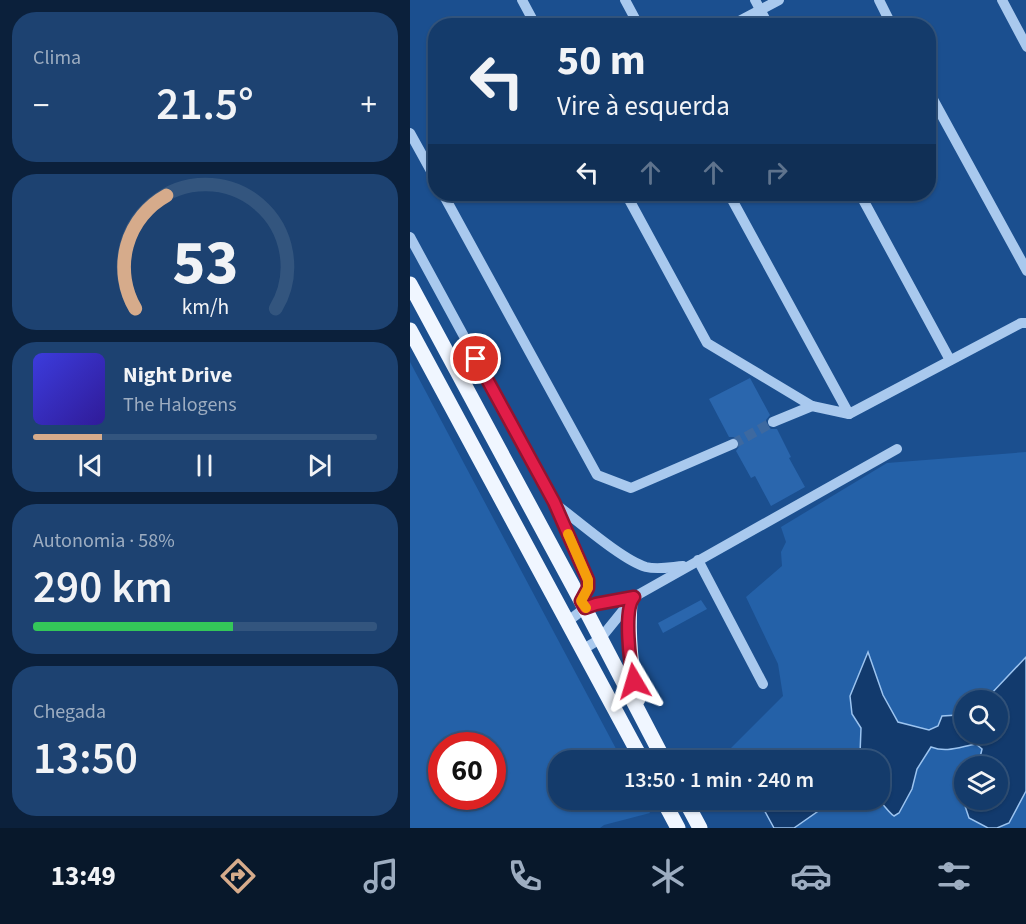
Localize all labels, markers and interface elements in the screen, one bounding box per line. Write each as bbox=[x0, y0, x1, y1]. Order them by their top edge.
text: 50 m bbox=[557, 31, 646, 91]
icon: left bbox=[458, 42, 536, 120]
text: Clima bbox=[33, 44, 81, 72]
text: 21.5° bbox=[156, 73, 254, 137]
text: − bbox=[33, 82, 49, 129]
text: + bbox=[361, 82, 377, 129]
text: Vire à esquerda bbox=[557, 87, 730, 126]
icon: left bbox=[571, 156, 604, 189]
icon: ahead bbox=[634, 156, 667, 189]
icon: ahead bbox=[697, 156, 730, 189]
icon: right bbox=[760, 156, 793, 189]
text: 53 bbox=[172, 219, 238, 308]
text: km/h bbox=[181, 292, 229, 323]
pin bbox=[450, 333, 501, 384]
icon: arrive bbox=[459, 342, 492, 375]
text: Night Drive bbox=[123, 359, 232, 391]
text: The Halogens bbox=[123, 391, 237, 419]
icon: previous bbox=[74, 449, 107, 482]
icon: pause bbox=[188, 449, 221, 482]
icon: next bbox=[303, 449, 336, 482]
text: Autonomia · 58% bbox=[33, 527, 175, 555]
text: 290 km bbox=[33, 556, 173, 620]
position arrow bbox=[602, 649, 666, 713]
map controls bbox=[954, 690, 1008, 810]
button: search bbox=[954, 690, 1008, 744]
text: Chegada bbox=[33, 698, 106, 726]
text: 13:50 bbox=[33, 727, 138, 791]
speed limit sign: 60 bbox=[428, 732, 506, 810]
button: layers bbox=[954, 756, 1008, 810]
text: 13:50 · 1 min · 240 m bbox=[624, 764, 814, 796]
icon: directions bbox=[217, 855, 259, 897]
icon: music bbox=[360, 855, 402, 897]
icon: phone bbox=[504, 855, 546, 897]
icon: climate bbox=[647, 855, 689, 897]
icon: car bbox=[790, 855, 832, 897]
icon: filters bbox=[933, 855, 975, 897]
text: 13:49 bbox=[51, 857, 116, 896]

